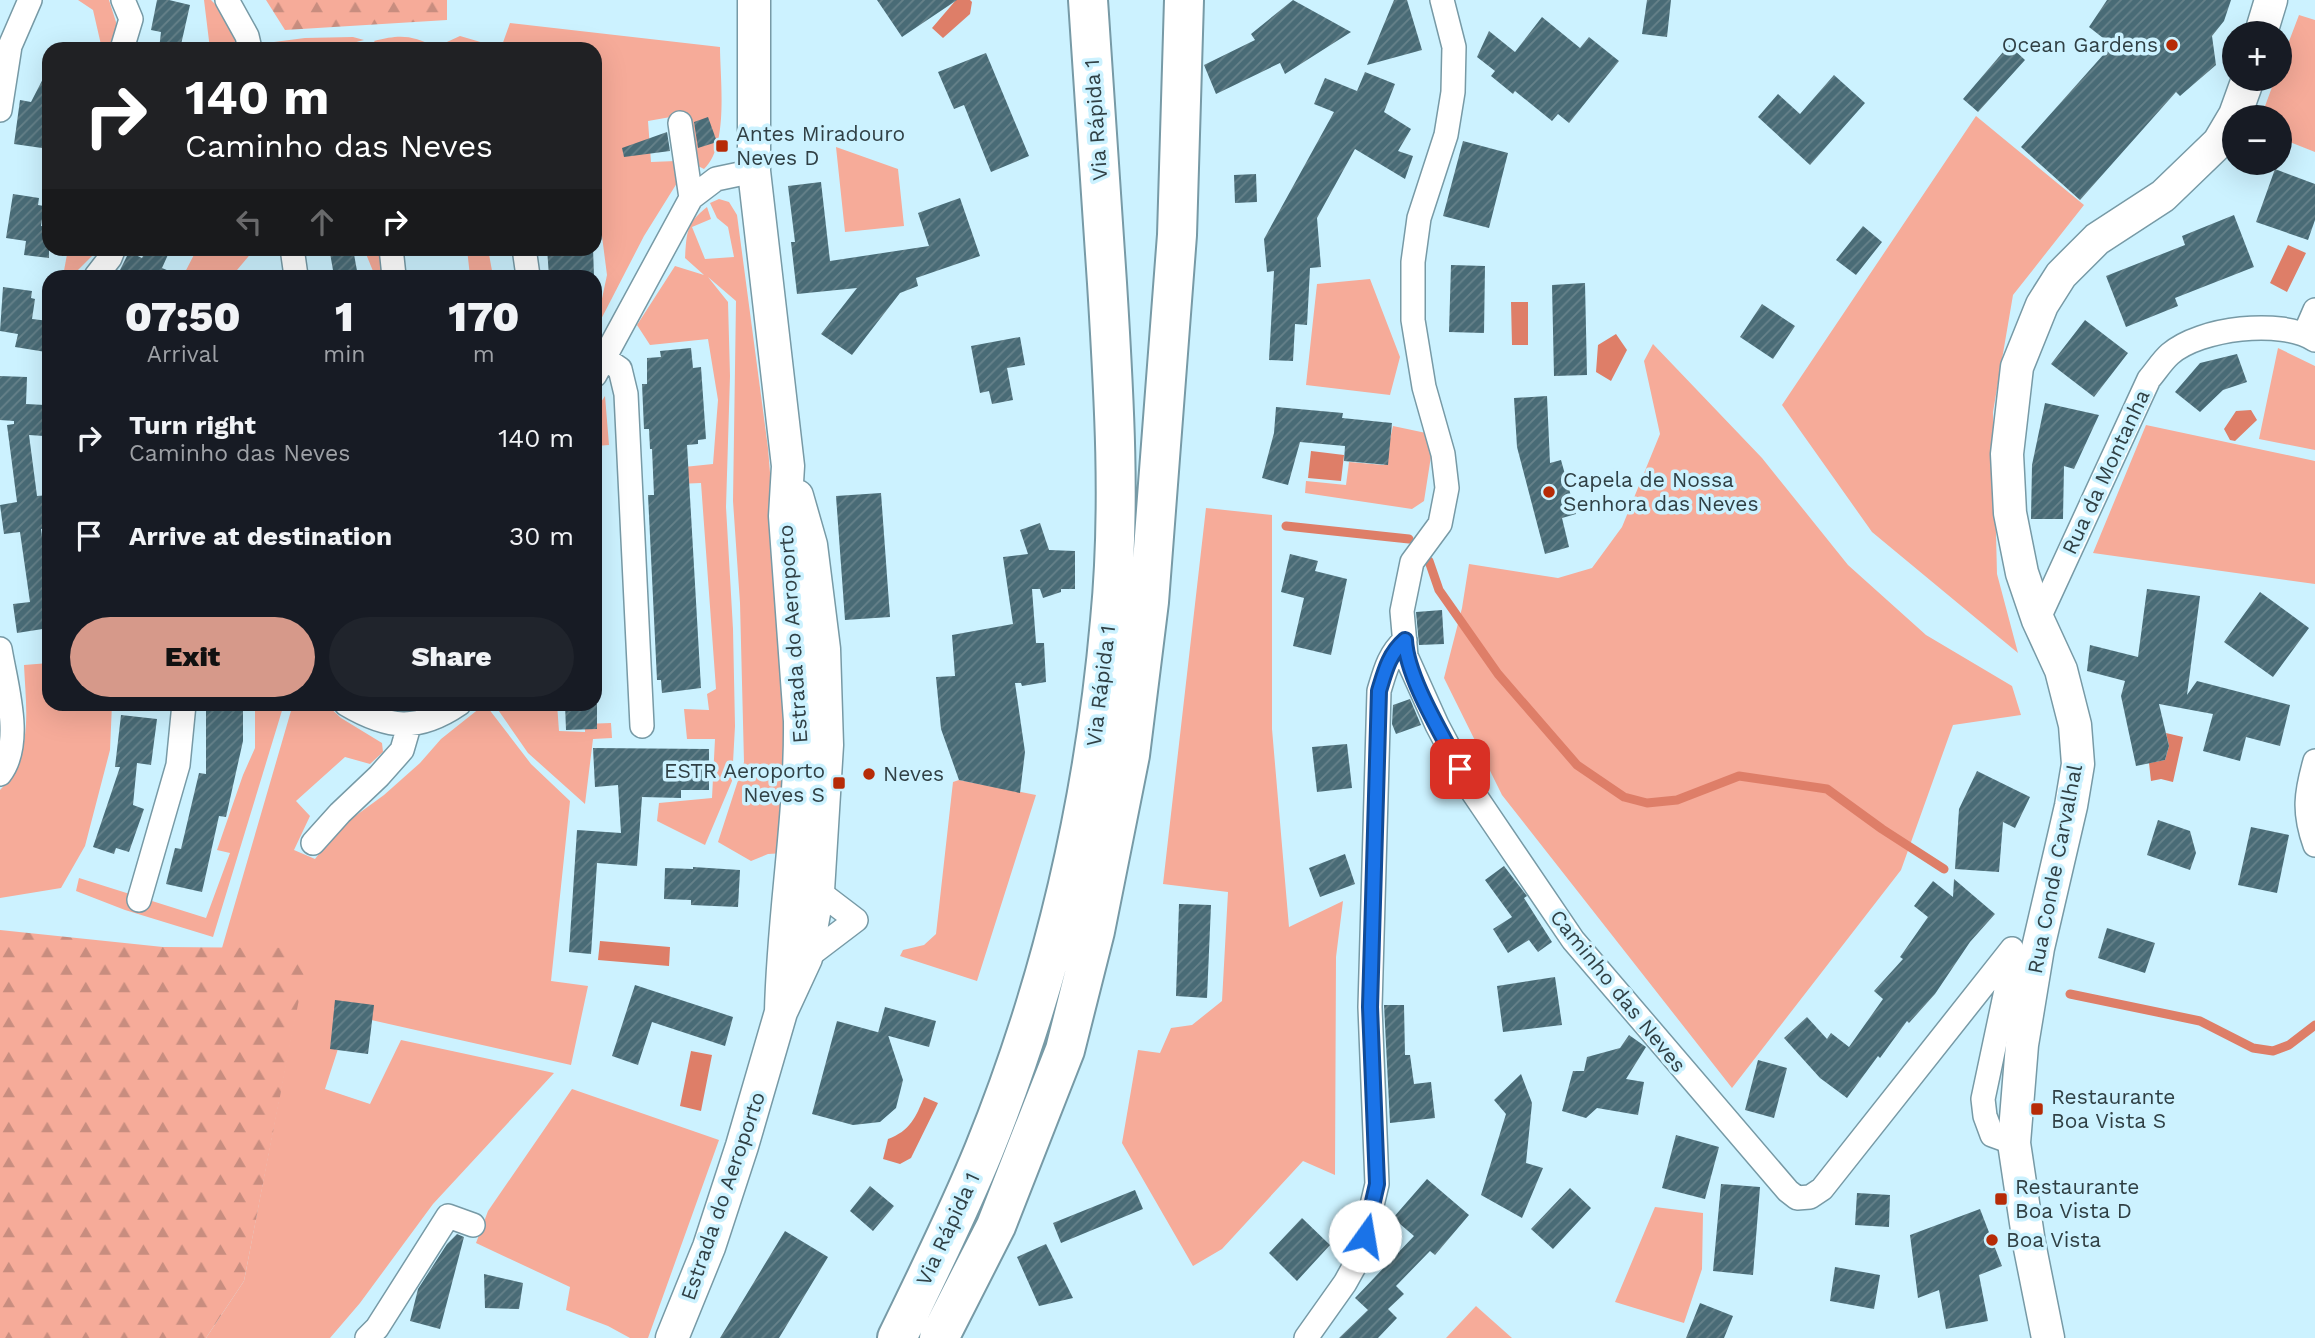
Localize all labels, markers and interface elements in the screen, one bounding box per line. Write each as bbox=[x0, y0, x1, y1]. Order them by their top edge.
map controls bbox=[2222, 21, 2292, 175]
button: + bbox=[2222, 21, 2292, 91]
place label: Ocean Gardens bbox=[2002, 32, 2158, 57]
marker: Ocean Gardens bbox=[2164, 37, 2180, 53]
street label: Via Rápida 1 bbox=[1079, 58, 1112, 182]
text: 140 m bbox=[185, 68, 329, 126]
icon: right bbox=[70, 70, 161, 161]
button: − bbox=[2222, 105, 2292, 175]
place label: Antes Miradouro Neves D bbox=[736, 121, 905, 170]
text: Caminho das Neves bbox=[185, 127, 493, 165]
marker: Antes Miradouro Neves D bbox=[714, 138, 730, 154]
icon: left bbox=[230, 203, 268, 241]
icon: ahead bbox=[303, 203, 341, 241]
icon: right bbox=[376, 203, 414, 241]
text: 07:50 bbox=[125, 292, 241, 341]
text: 1 bbox=[335, 292, 354, 341]
text: 170 bbox=[448, 292, 519, 341]
text: Arrival bbox=[147, 341, 219, 368]
text: min bbox=[323, 341, 366, 368]
text: m bbox=[473, 341, 495, 368]
street label: Rua da Montanha bbox=[2056, 385, 2155, 558]
text: Turn right bbox=[129, 410, 256, 440]
icon: right bbox=[70, 419, 108, 457]
text: 140 m bbox=[498, 423, 574, 453]
text: Caminho das Neves bbox=[129, 440, 350, 467]
place label: Capela de Nossa Senhora das Neves bbox=[1563, 467, 1758, 516]
marker: Capela de Nossa Senhora das Neves bbox=[1541, 484, 1557, 500]
icon: arrive bbox=[70, 517, 108, 555]
text: Arrive at destination bbox=[129, 521, 392, 551]
text: 30 m bbox=[509, 521, 574, 551]
street label: Estrada do Aeroporto bbox=[772, 524, 813, 744]
button: Exit bbox=[70, 617, 315, 697]
button: Share bbox=[329, 617, 574, 697]
street label: Via Rápida 1 bbox=[1081, 624, 1120, 748]
pin bbox=[1430, 739, 1490, 799]
icon: arrive bbox=[1441, 750, 1479, 788]
place label: ESTR Aeroporto Neves S bbox=[664, 758, 825, 807]
place label: Neves bbox=[883, 761, 944, 786]
street label: Rua Conde Carvalhal bbox=[2022, 761, 2087, 976]
marker: Neves bbox=[861, 766, 877, 782]
marker: ESTR Aeroporto Neves S bbox=[831, 775, 847, 791]
street label: Caminho das Neves bbox=[1545, 904, 1692, 1077]
place label: Restaurante Boa Vista S bbox=[2051, 1084, 2175, 1133]
street label: Estrada do Aeroporto bbox=[675, 1088, 770, 1303]
marker: Restaurante Boa Vista S bbox=[2029, 1101, 2045, 1117]
street label: Via Rápida 1 bbox=[910, 1168, 985, 1289]
place label: Restaurante Boa Vista D bbox=[2015, 1174, 2139, 1223]
marker: Restaurante Boa Vista D bbox=[1993, 1191, 2009, 1207]
position arrow bbox=[1328, 1199, 1402, 1273]
place label: Boa Vista bbox=[2006, 1227, 2101, 1252]
marker: Boa Vista bbox=[1984, 1232, 2000, 1248]

